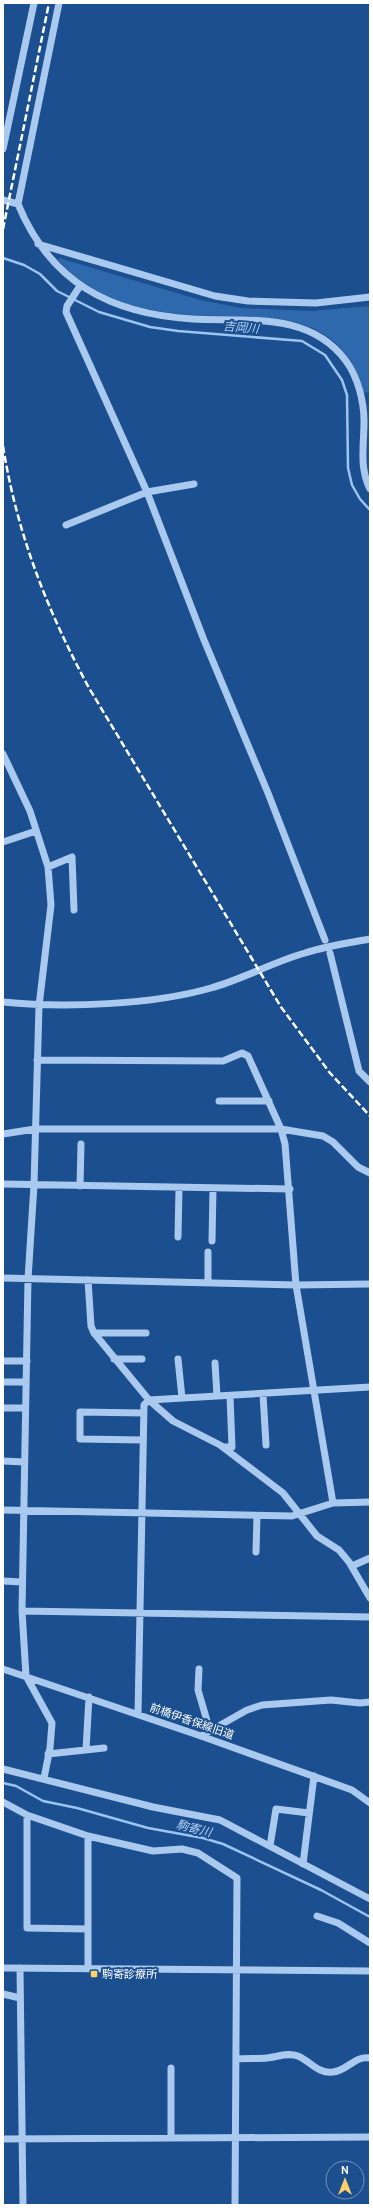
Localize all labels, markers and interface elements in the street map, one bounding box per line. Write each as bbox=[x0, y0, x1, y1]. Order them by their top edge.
water label: 吉岡川 bbox=[222, 318, 262, 336]
street label: 前橋伊香保線旧道 bbox=[148, 1700, 236, 1742]
water label: 駒寄川 bbox=[175, 1816, 215, 1840]
place label: 駒寄診療所 bbox=[102, 1967, 158, 1981]
marker: 駒寄診療所 bbox=[89, 1969, 99, 1979]
north arrow bbox=[325, 2160, 365, 2200]
text: N bbox=[341, 2163, 349, 2177]

